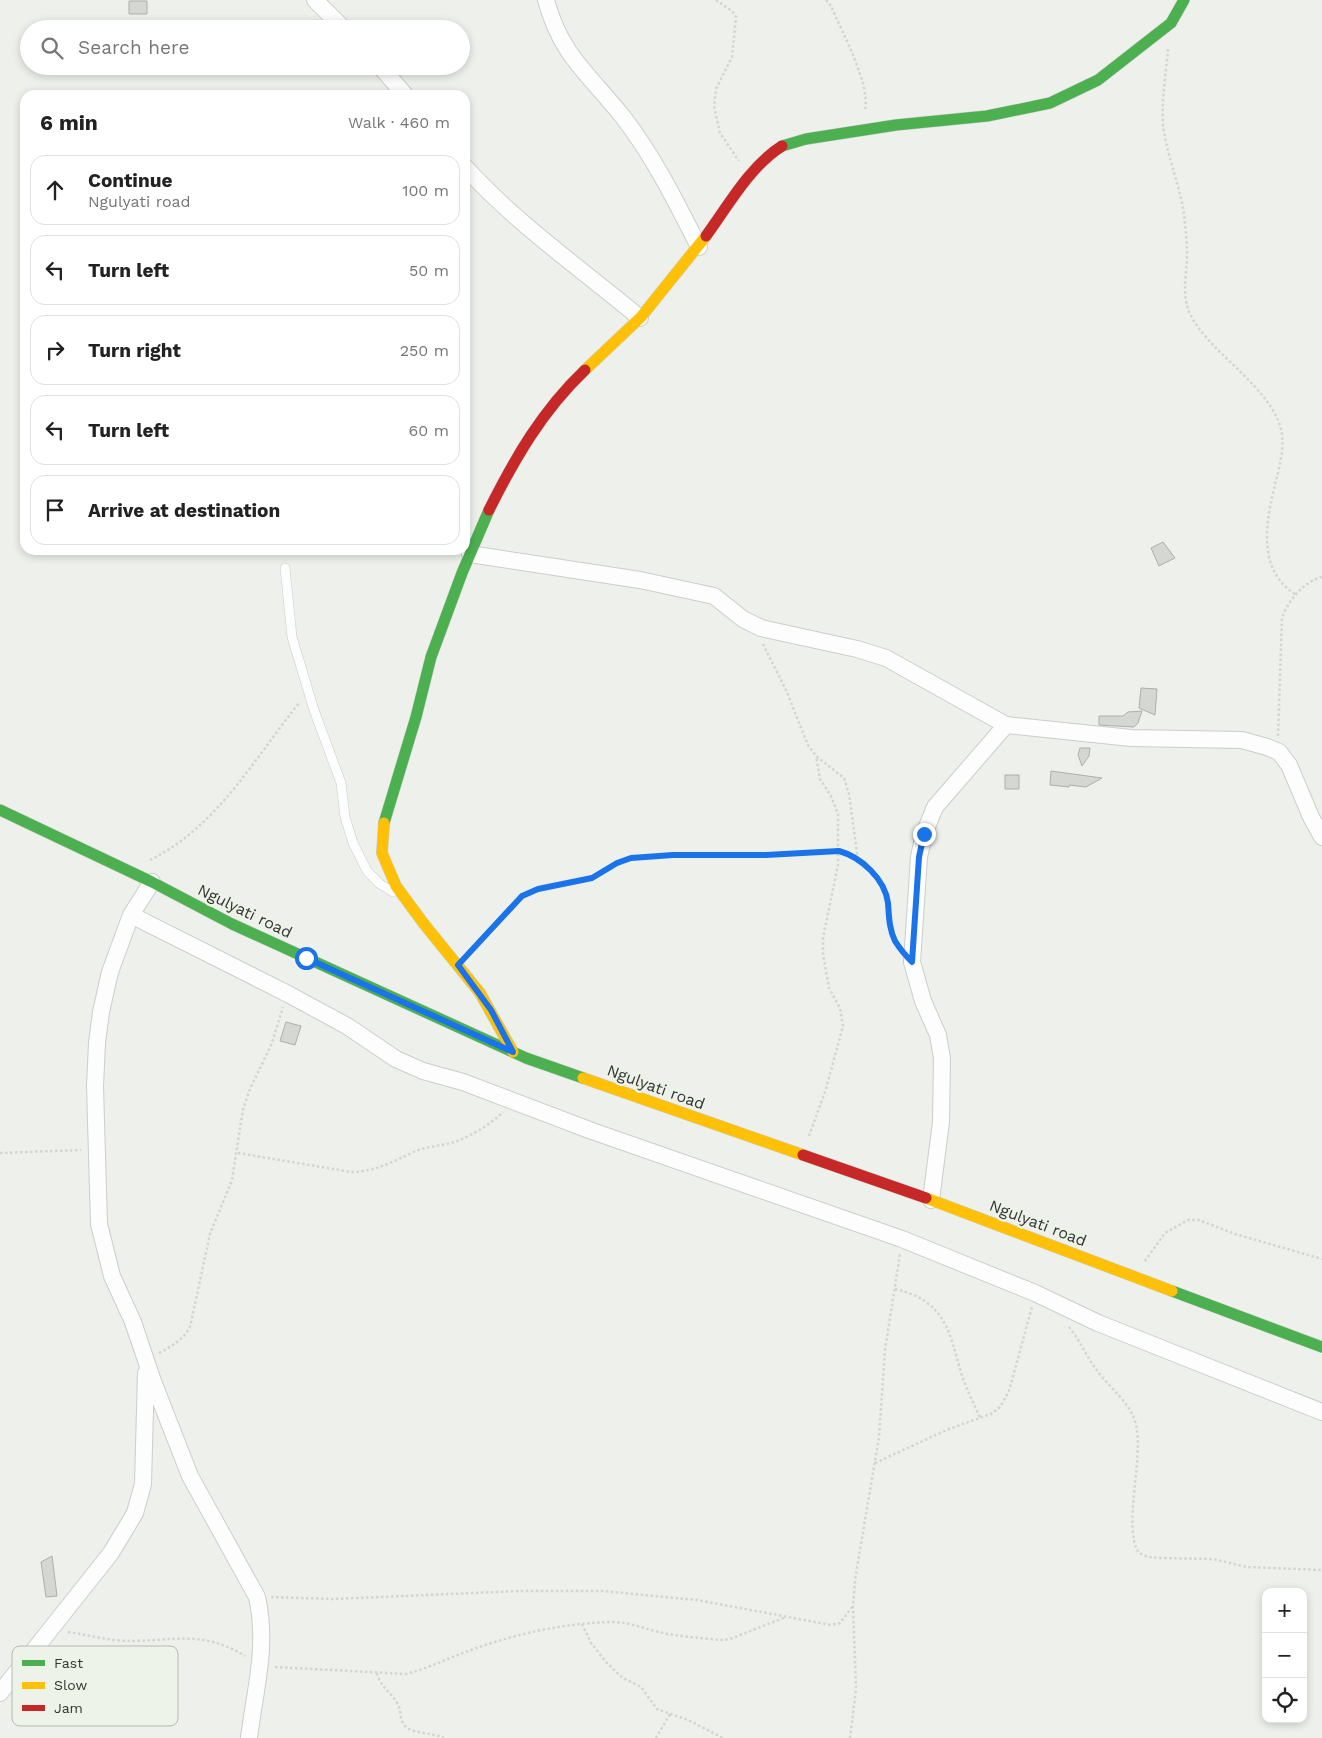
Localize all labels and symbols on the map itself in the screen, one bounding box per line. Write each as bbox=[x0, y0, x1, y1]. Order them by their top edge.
route end bbox=[913, 823, 936, 846]
street label: Ngulyati road bbox=[195, 880, 295, 942]
route start bbox=[295, 947, 318, 970]
street label: Ngulyati road bbox=[605, 1061, 707, 1113]
street label: Ngulyati road bbox=[987, 1196, 1089, 1250]
legend bbox=[12, 1646, 178, 1726]
text: Fast bbox=[54, 1655, 83, 1671]
text: Slow bbox=[54, 1677, 87, 1693]
text: Jam bbox=[54, 1700, 83, 1716]

